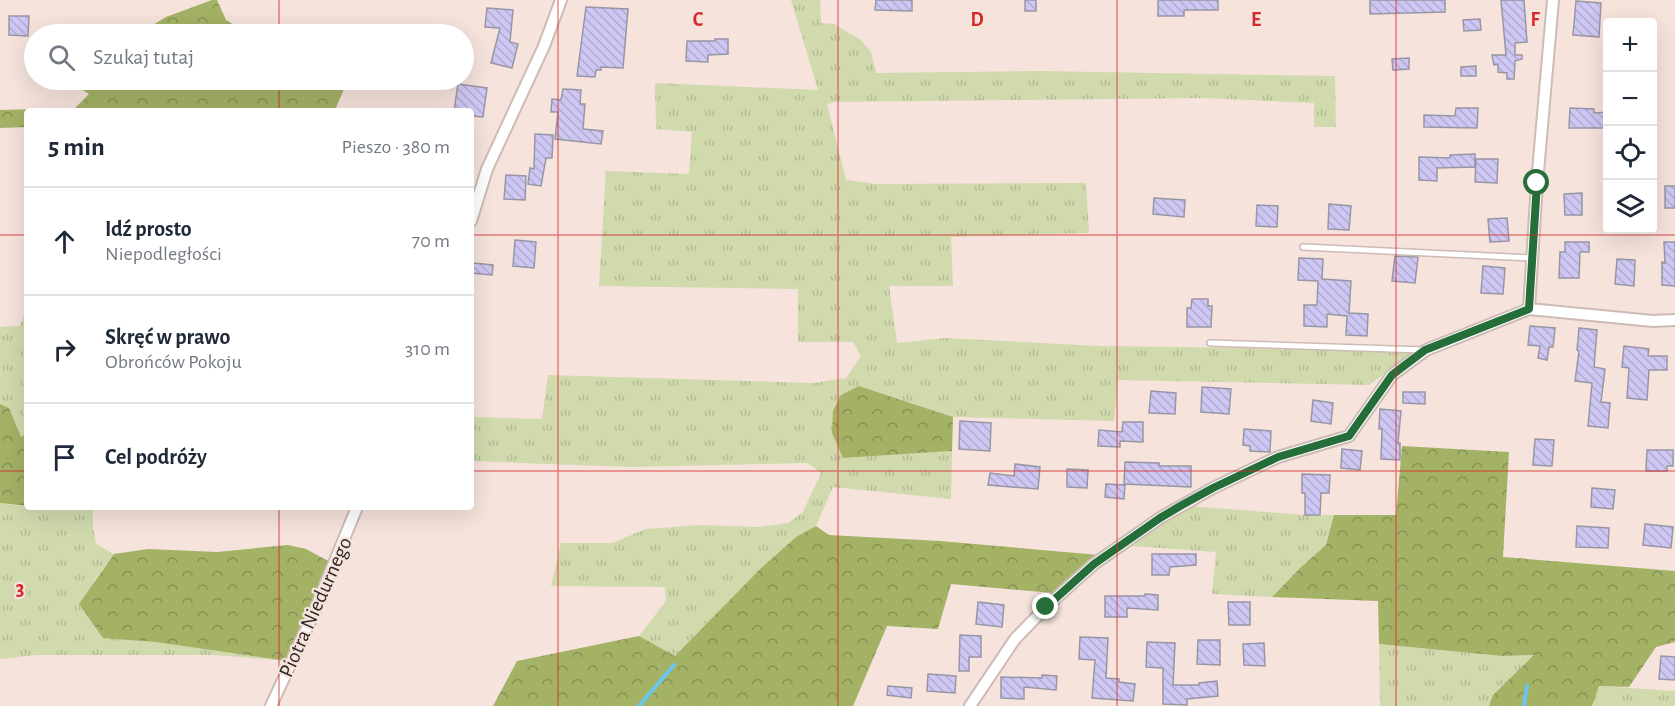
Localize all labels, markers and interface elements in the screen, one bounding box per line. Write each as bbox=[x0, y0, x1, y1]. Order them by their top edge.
text: C bbox=[693, 10, 704, 30]
text: D bbox=[970, 10, 984, 30]
text: E bbox=[1251, 10, 1261, 30]
text: F bbox=[1530, 10, 1540, 30]
map controls bbox=[1603, 18, 1657, 234]
button: + bbox=[1603, 18, 1657, 72]
search box bbox=[24, 24, 474, 90]
icon: search bbox=[45, 41, 78, 74]
text: Szukaj tutaj bbox=[93, 46, 194, 68]
button: − bbox=[1603, 72, 1657, 126]
button: locate bbox=[1603, 126, 1657, 180]
text: 5 min bbox=[48, 134, 105, 160]
text: Pieszo · 380 m bbox=[342, 137, 450, 157]
route start bbox=[1523, 169, 1549, 195]
button: layers bbox=[1603, 180, 1657, 234]
text: Idź prosto bbox=[105, 218, 192, 240]
icon: ahead bbox=[48, 225, 81, 258]
text: 70 m bbox=[412, 231, 450, 251]
text: Niepodległości bbox=[105, 244, 222, 264]
text: Skręć w prawo bbox=[105, 326, 230, 348]
icon: right bbox=[48, 333, 81, 366]
text: 310 m bbox=[405, 339, 450, 359]
text: Obrońców Pokoju bbox=[105, 352, 242, 372]
icon: arrive bbox=[48, 441, 81, 474]
text: Cel podróży bbox=[105, 446, 207, 468]
street label: Piotra Niedurnego bbox=[275, 534, 356, 680]
text: 3 bbox=[16, 579, 24, 599]
route end bbox=[1032, 593, 1058, 619]

